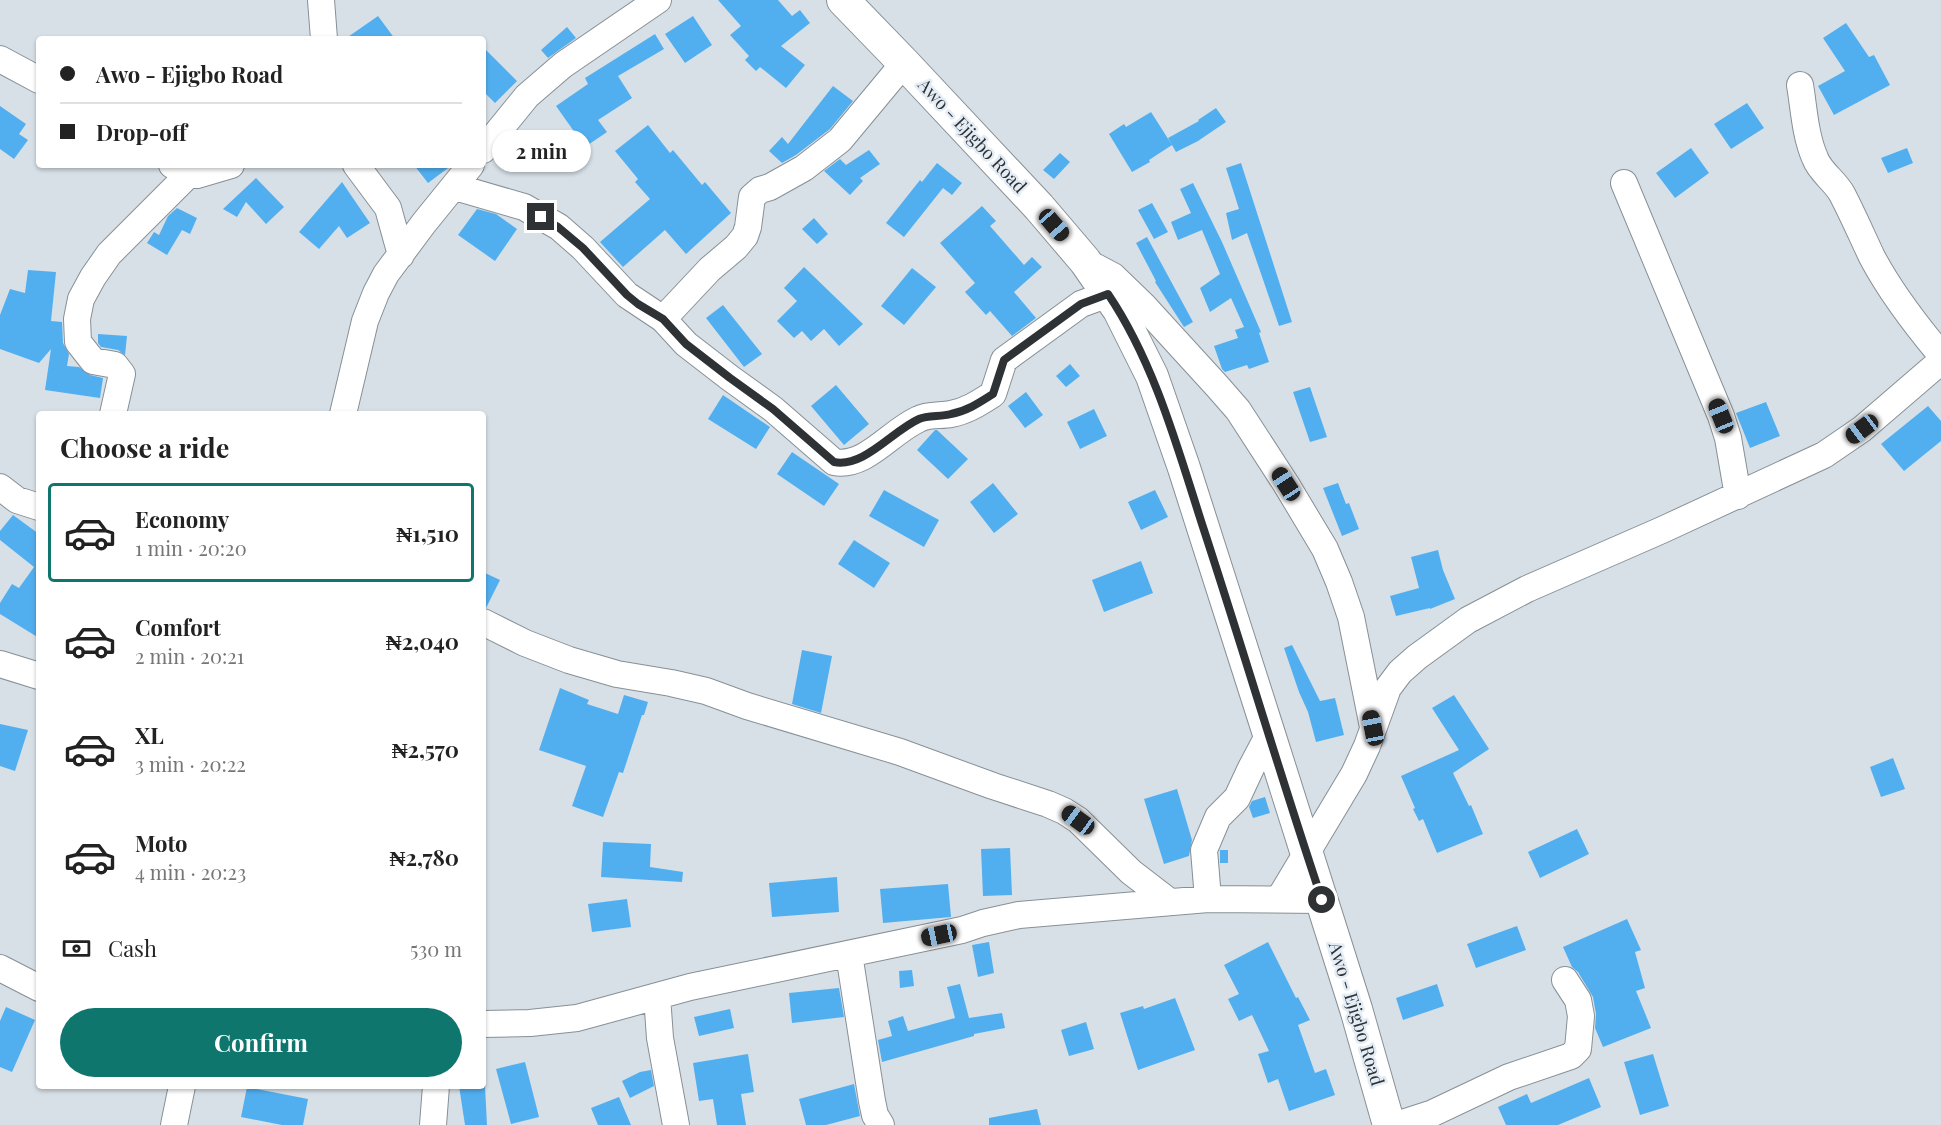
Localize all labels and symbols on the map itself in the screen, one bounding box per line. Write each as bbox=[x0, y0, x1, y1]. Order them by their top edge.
street label: Awo - Ejigbo Road bbox=[913, 72, 1033, 198]
callout: 2 min bbox=[492, 130, 590, 172]
route end bbox=[527, 203, 554, 230]
car bbox=[1035, 206, 1073, 244]
car bbox=[1706, 396, 1736, 436]
car bbox=[1842, 411, 1882, 447]
car bbox=[1269, 464, 1303, 504]
car bbox=[1361, 709, 1385, 747]
car bbox=[1058, 802, 1098, 838]
route start bbox=[1308, 886, 1335, 913]
car bbox=[920, 922, 958, 948]
street label: Awo - Ejigbo Road bbox=[1323, 938, 1390, 1089]

